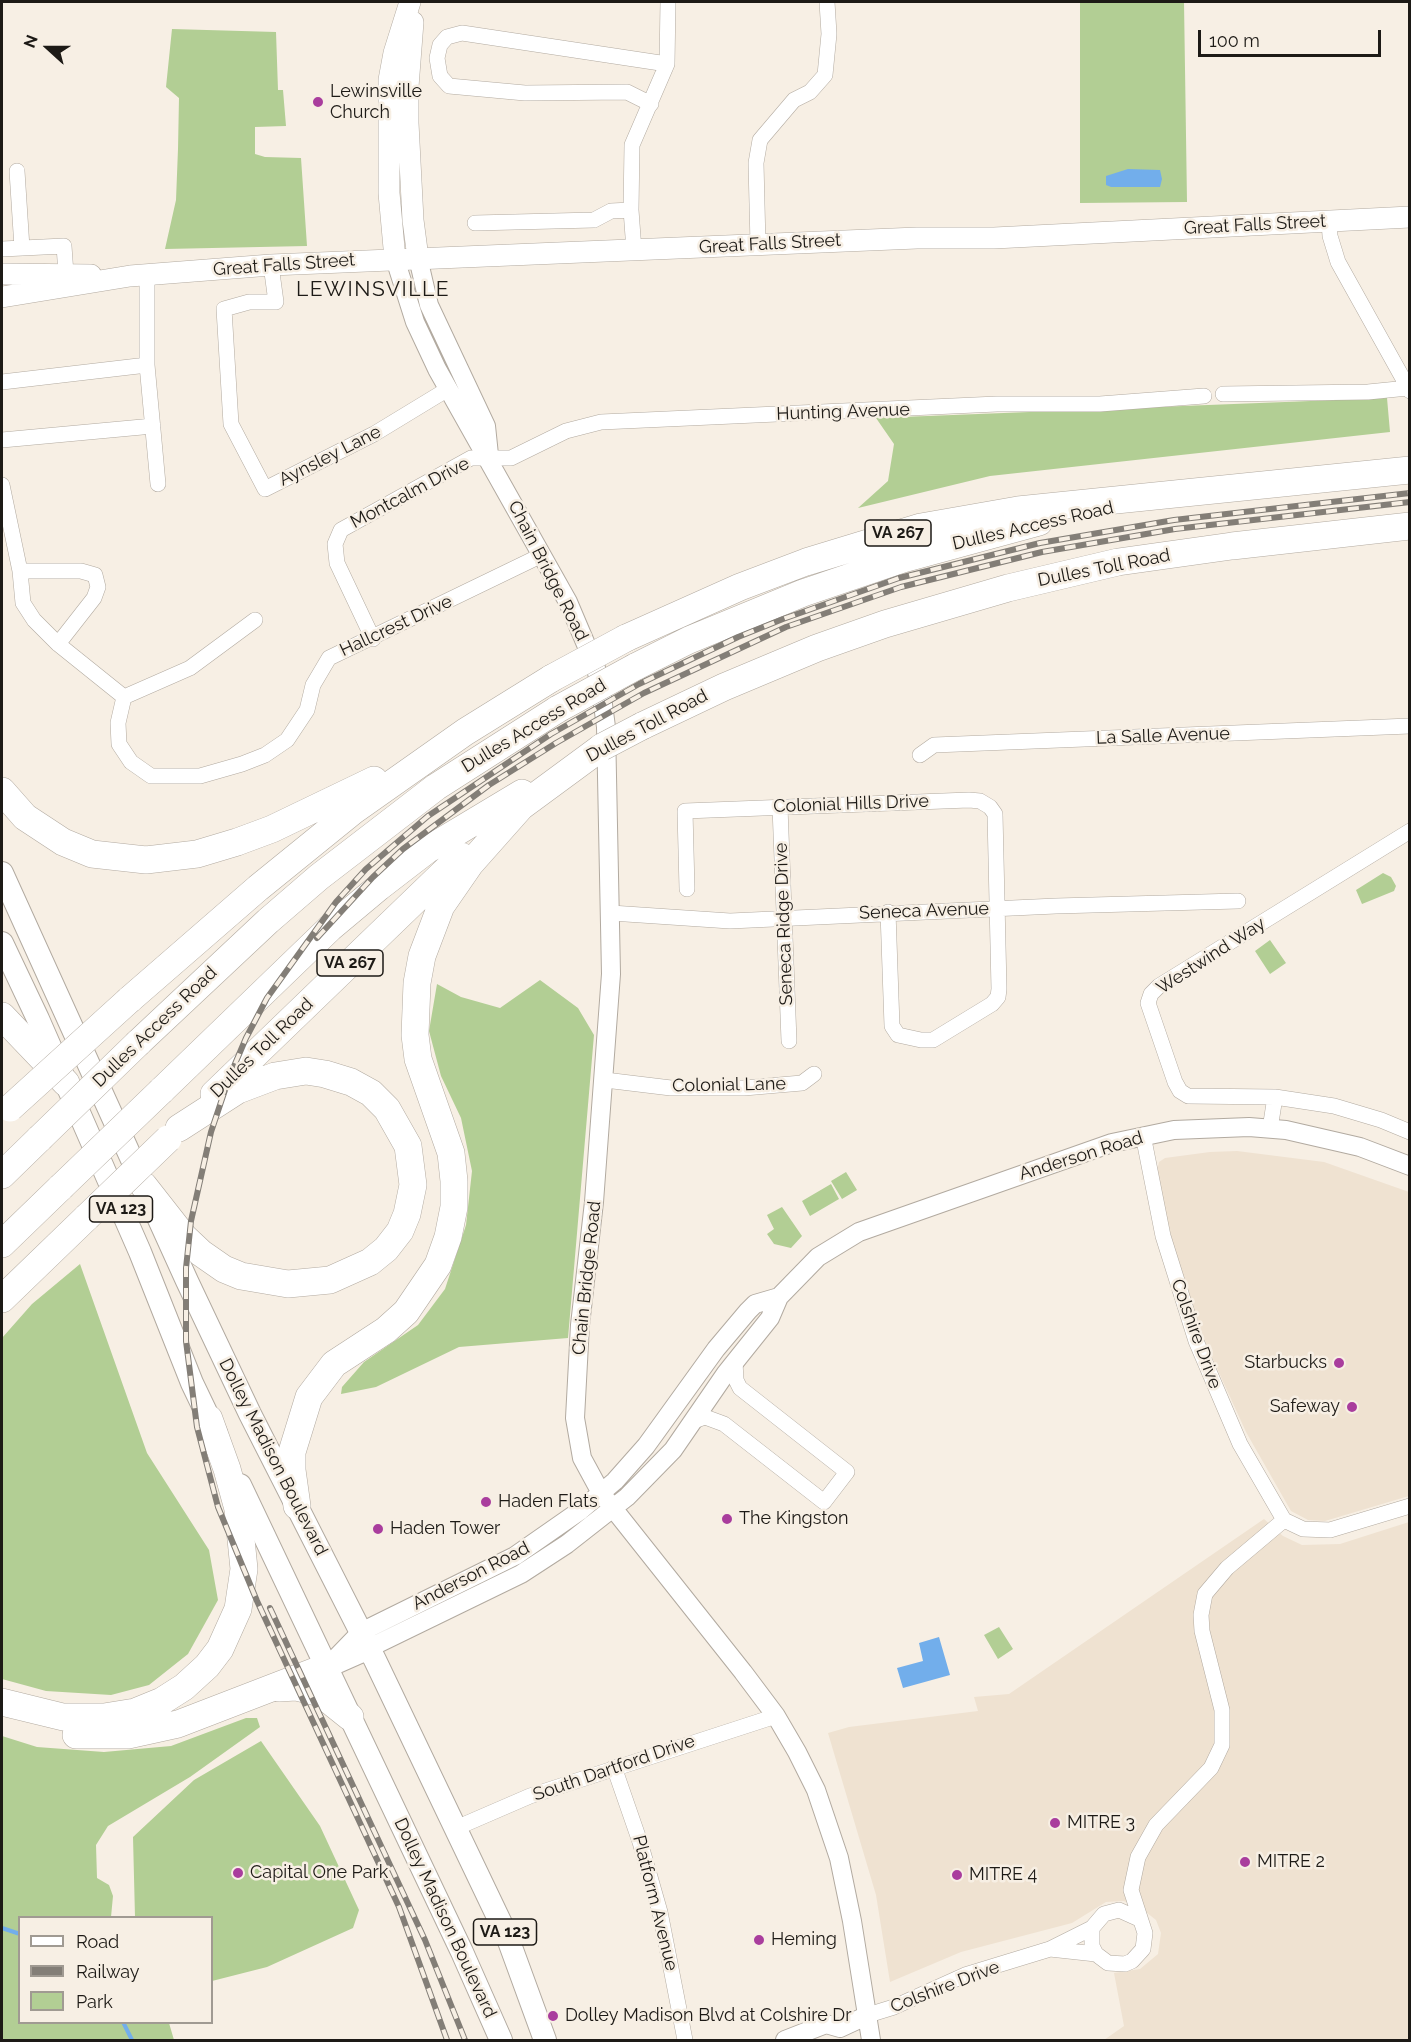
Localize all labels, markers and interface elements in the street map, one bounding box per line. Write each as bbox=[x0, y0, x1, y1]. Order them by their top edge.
north arrow bbox=[18, 18, 78, 78]
scale bar bbox=[1201, 18, 1384, 56]
text: 100 m bbox=[1209, 30, 1260, 51]
text: N bbox=[20, 32, 42, 50]
place label: Lewinsville Church bbox=[330, 81, 422, 124]
marker: Lewinsville Church bbox=[311, 95, 325, 109]
street label: Great Falls Street bbox=[1184, 210, 1326, 240]
street label: Great Falls Street bbox=[699, 229, 841, 259]
street label: Great Falls Street bbox=[212, 249, 356, 281]
district label: LEWINSVILLE bbox=[296, 277, 450, 303]
street label: Hunting Avenue bbox=[776, 399, 910, 425]
street label: Aynsley Lane bbox=[275, 421, 385, 491]
street label: Montcalm Drive bbox=[347, 453, 473, 533]
street label: Chain Bridge Road bbox=[503, 497, 593, 645]
street label: Dulles Access Road bbox=[950, 497, 1116, 555]
road number: VA 267 bbox=[865, 520, 931, 546]
street label: Dulles Toll Road bbox=[1036, 545, 1172, 591]
street label: Hallcrest Drive bbox=[336, 591, 456, 661]
street label: Dulles Access Road bbox=[458, 674, 610, 778]
street label: Dulles Toll Road bbox=[583, 685, 711, 767]
street label: La Salle Avenue bbox=[1096, 723, 1230, 749]
street label: Colonial Hills Drive bbox=[773, 790, 929, 818]
street label: Seneca Ridge Drive bbox=[770, 842, 798, 1006]
street label: Seneca Avenue bbox=[859, 898, 989, 924]
street label: Westwind Way bbox=[1153, 913, 1269, 999]
road number: VA 267 bbox=[317, 950, 383, 976]
street label: Dulles Access Road bbox=[88, 962, 222, 1092]
street label: Dulles Toll Road bbox=[206, 994, 318, 1102]
street label: Colonial Lane bbox=[672, 1073, 786, 1097]
street label: Anderson Road bbox=[1016, 1127, 1146, 1185]
road number: VA 123 bbox=[90, 1196, 152, 1222]
street label: Chain Bridge Road bbox=[568, 1200, 606, 1356]
street label: Colshire Drive bbox=[1166, 1276, 1226, 1392]
place label: Starbucks bbox=[1244, 1352, 1327, 1374]
street label: Dolley Madison Boulevard bbox=[214, 1355, 332, 1559]
marker: Starbucks bbox=[1332, 1356, 1346, 1370]
place label: Safeway bbox=[1270, 1396, 1340, 1418]
marker: Safeway bbox=[1345, 1400, 1359, 1414]
place label: Haden Flats bbox=[498, 1491, 598, 1513]
marker: Haden Flats bbox=[479, 1495, 493, 1509]
place label: The Kingston bbox=[739, 1508, 849, 1530]
marker: The Kingston bbox=[720, 1512, 734, 1526]
place label: Haden Tower bbox=[390, 1518, 500, 1540]
marker: Haden Tower bbox=[371, 1522, 385, 1536]
street label: Anderson Road bbox=[409, 1537, 533, 1615]
street label: South Dartford Drive bbox=[530, 1730, 698, 1806]
place label: MITRE 3 bbox=[1067, 1812, 1135, 1834]
street label: Dolley Madison Boulevard bbox=[389, 1815, 501, 2021]
marker: MITRE 3 bbox=[1048, 1816, 1062, 1830]
street label: Platform Avenue bbox=[628, 1833, 682, 1973]
place label: MITRE 2 bbox=[1257, 1851, 1325, 1873]
marker: MITRE 2 bbox=[1238, 1855, 1252, 1869]
place label: Capital One Park bbox=[250, 1862, 388, 1884]
place label: MITRE 4 bbox=[969, 1864, 1037, 1886]
marker: Capital One Park bbox=[231, 1866, 245, 1880]
marker: MITRE 4 bbox=[950, 1868, 964, 1882]
legend bbox=[18, 1916, 213, 2024]
road number: VA 123 bbox=[474, 1919, 536, 1945]
place label: Heming bbox=[771, 1929, 837, 1951]
text: Road bbox=[76, 1931, 119, 1952]
marker: Heming bbox=[752, 1933, 766, 1947]
street label: Colshire Drive bbox=[887, 1956, 1003, 2018]
text: Railway bbox=[76, 1961, 140, 1982]
text: Park bbox=[76, 1991, 113, 2012]
place label: Dolley Madison Blvd at Colshire Dr bbox=[565, 2005, 852, 2027]
marker: Dolley Madison Blvd at Colshire Dr bbox=[546, 2009, 560, 2023]

